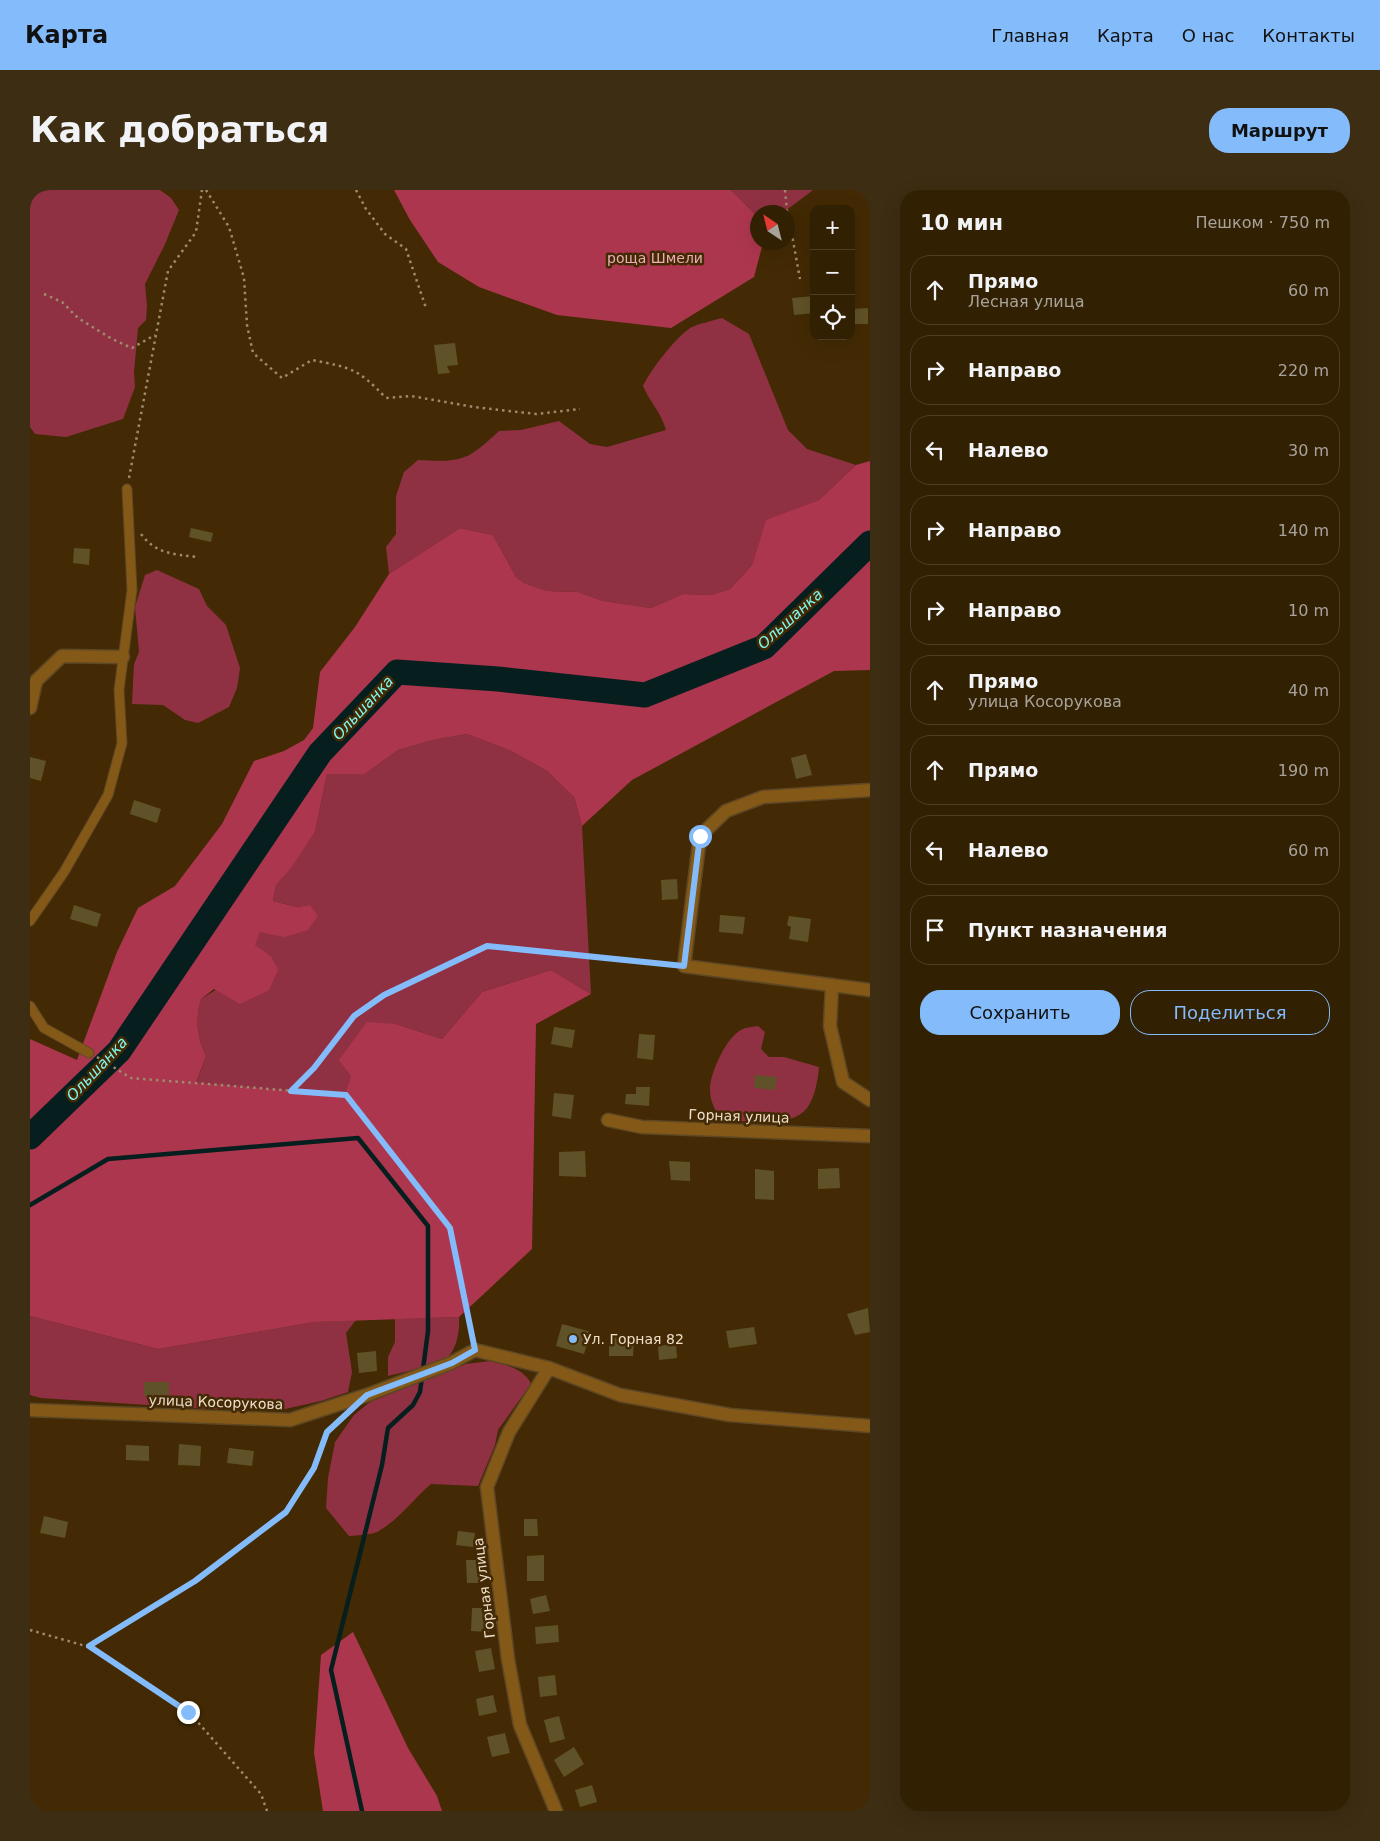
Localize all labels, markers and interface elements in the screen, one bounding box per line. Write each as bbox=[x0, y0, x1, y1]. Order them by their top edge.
text: Карта bbox=[25, 21, 108, 49]
text: Главная bbox=[991, 25, 1069, 46]
text: Карта bbox=[1097, 25, 1154, 46]
text: О нас bbox=[1182, 25, 1234, 46]
text: Контакты bbox=[1262, 25, 1355, 46]
button: Маршрут bbox=[1209, 108, 1350, 153]
text: Как добраться bbox=[30, 110, 329, 150]
north arrow bbox=[750, 205, 795, 250]
map controls bbox=[810, 205, 855, 340]
button: + bbox=[810, 205, 855, 250]
text: 10 мин bbox=[920, 211, 1003, 235]
text: Пешком · 750 m bbox=[1195, 213, 1330, 232]
park label: роща Шмели bbox=[607, 250, 703, 266]
button: − bbox=[810, 250, 855, 295]
text: Прямо bbox=[968, 270, 1038, 292]
icon: ahead bbox=[921, 276, 949, 304]
text: 60 m bbox=[1288, 281, 1329, 300]
text: Лесная улица bbox=[968, 292, 1084, 311]
button: locate bbox=[810, 295, 855, 340]
icon: right bbox=[921, 356, 949, 384]
text: Направо bbox=[968, 359, 1061, 381]
text: 220 m bbox=[1278, 361, 1329, 380]
icon: left bbox=[921, 436, 949, 464]
text: Налево bbox=[968, 439, 1049, 461]
text: 30 m bbox=[1288, 441, 1329, 460]
icon: right bbox=[921, 516, 949, 544]
text: Направо bbox=[968, 519, 1061, 541]
text: 140 m bbox=[1278, 521, 1329, 540]
water label: Ольшанка bbox=[754, 585, 826, 653]
icon: right bbox=[921, 596, 949, 624]
text: Направо bbox=[968, 599, 1061, 621]
text: 10 m bbox=[1288, 601, 1329, 620]
text: Прямо bbox=[968, 670, 1038, 692]
water label: Ольшанка bbox=[329, 672, 397, 744]
icon: ahead bbox=[921, 676, 949, 704]
text: 40 m bbox=[1288, 681, 1329, 700]
text: улица Косорукова bbox=[968, 692, 1122, 711]
icon: ahead bbox=[921, 756, 949, 784]
text: Прямо bbox=[968, 759, 1038, 781]
text: 190 m bbox=[1278, 761, 1329, 780]
route start bbox=[689, 825, 712, 848]
icon: left bbox=[921, 836, 949, 864]
text: Налево bbox=[968, 839, 1049, 861]
text: 60 m bbox=[1288, 841, 1329, 860]
icon: arrive bbox=[921, 916, 949, 944]
text: Пункт назначения bbox=[968, 919, 1167, 941]
button: Сохранить bbox=[920, 990, 1120, 1035]
button: Поделиться bbox=[1130, 990, 1330, 1035]
water label: Ольшанка bbox=[63, 1033, 131, 1105]
street label: Горная улица bbox=[688, 1106, 790, 1126]
place label: Ул. Горная 82 bbox=[583, 1331, 684, 1347]
marker: Ул. Горная 82 bbox=[567, 1333, 579, 1345]
street label: улица Косорукова bbox=[148, 1392, 284, 1412]
street label: Горная улица bbox=[470, 1537, 498, 1639]
route end bbox=[177, 1701, 200, 1724]

